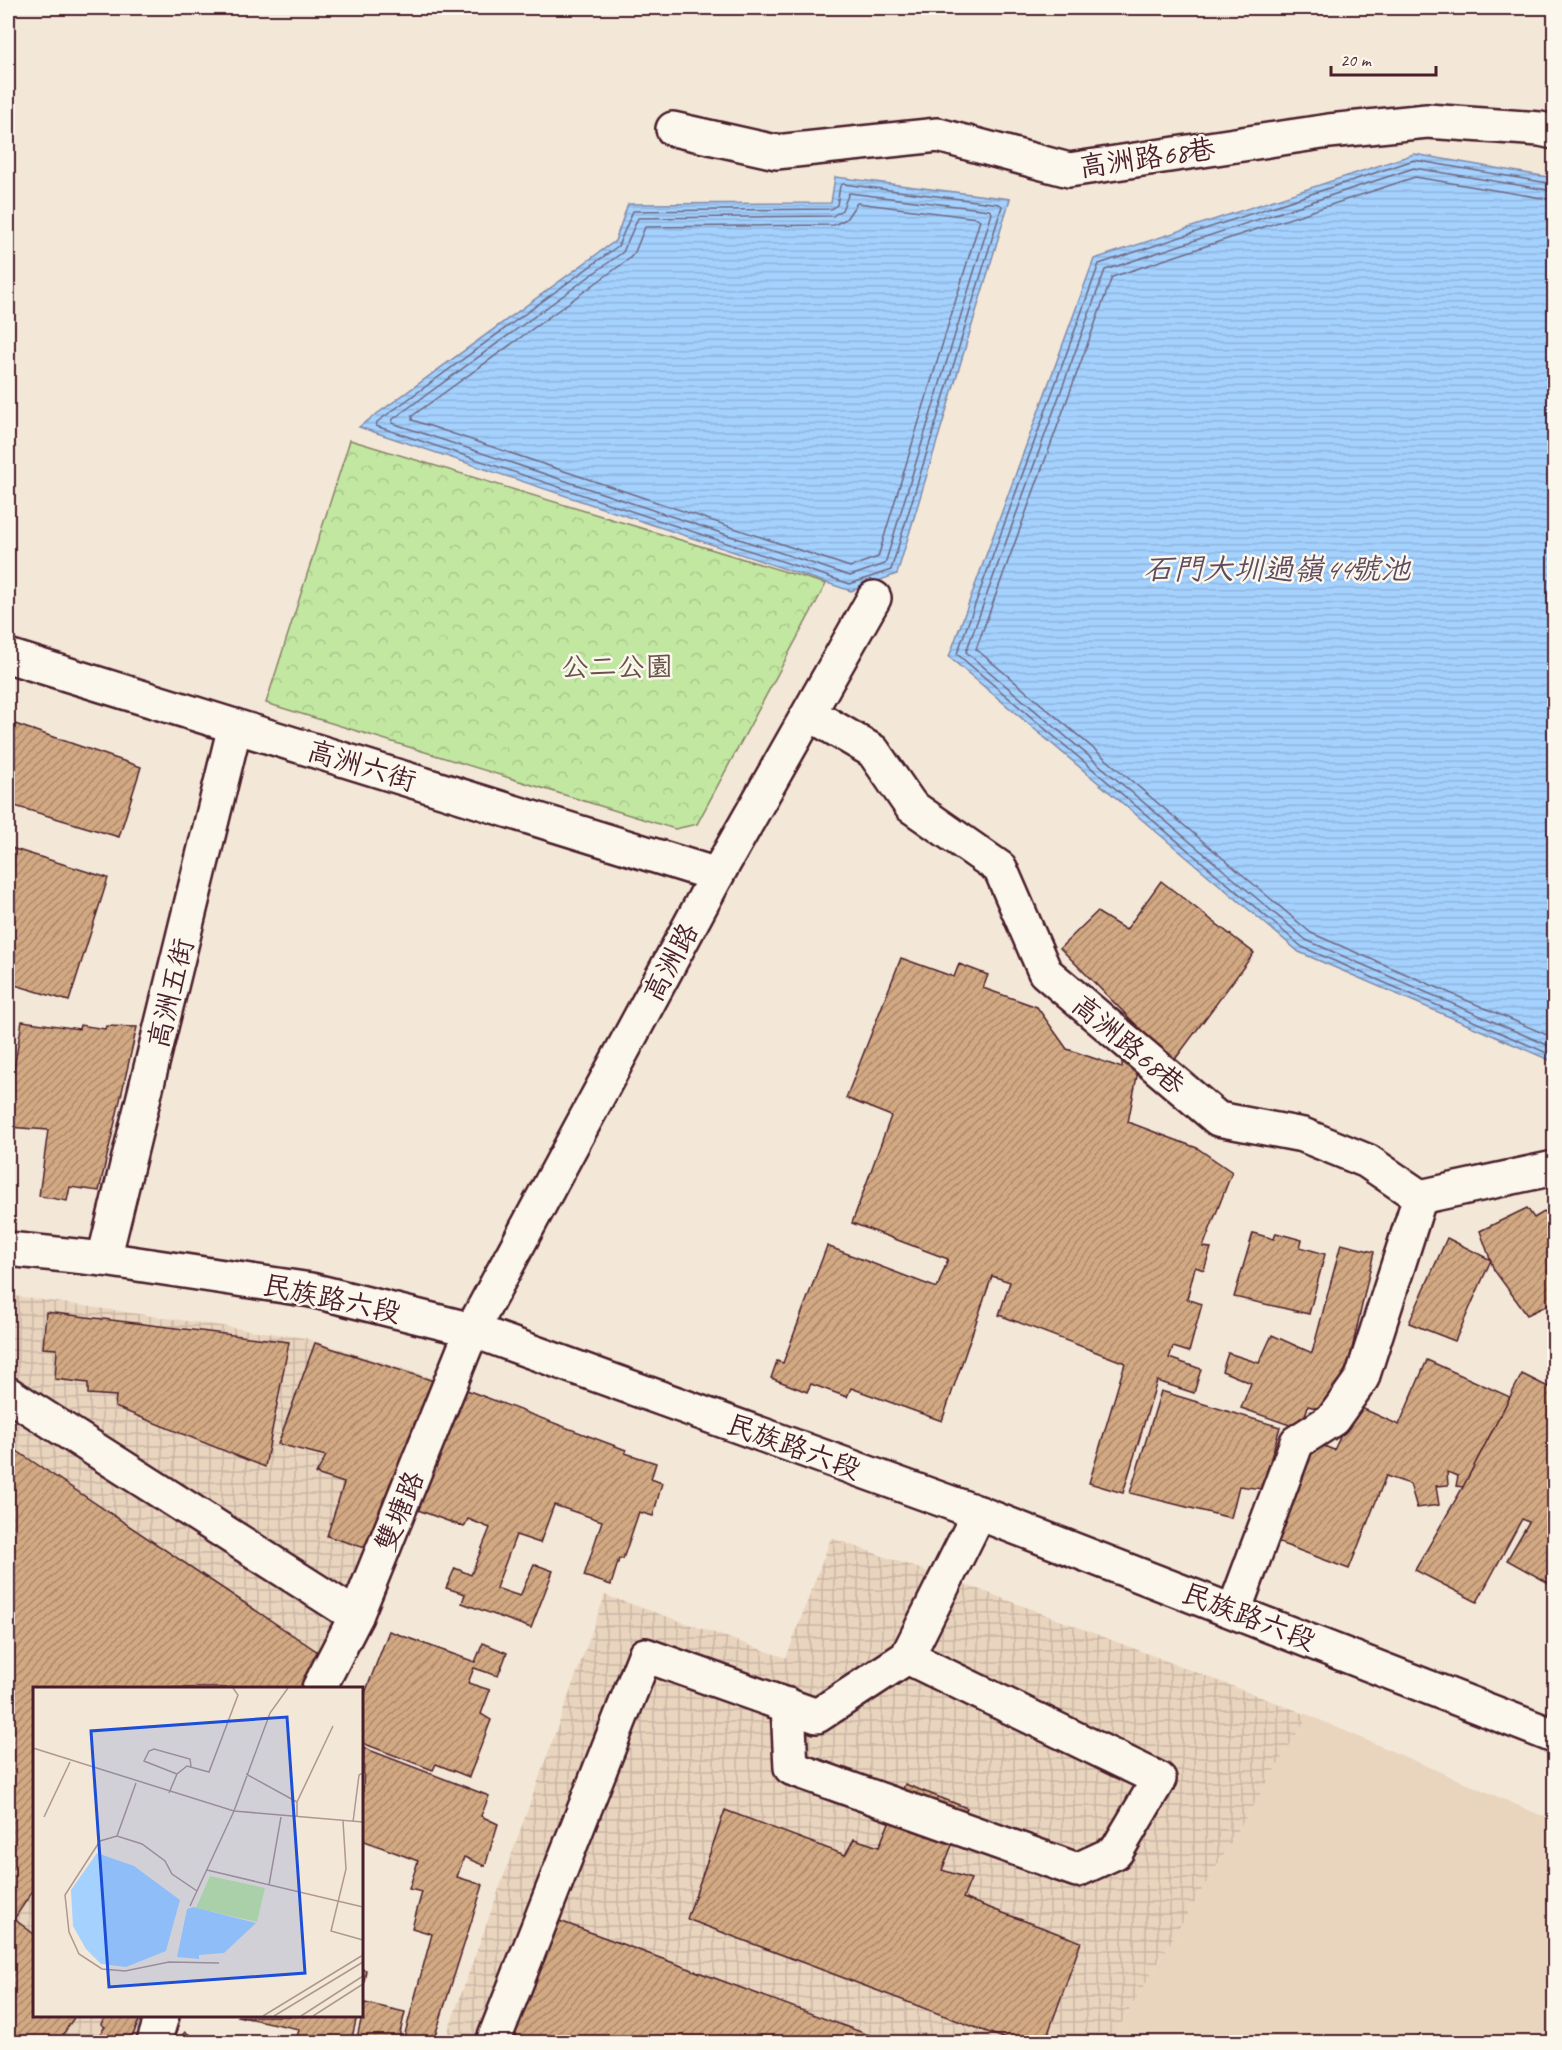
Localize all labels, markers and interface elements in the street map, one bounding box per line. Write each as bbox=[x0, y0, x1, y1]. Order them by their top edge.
scale bar bbox=[1331, 39, 1436, 77]
text: 20 m bbox=[1340, 49, 1373, 71]
street label: 高洲路68巷 bbox=[1077, 130, 1218, 184]
water label: 石門大圳過嶺44號池 bbox=[1144, 550, 1411, 588]
park label: 公二公園 bbox=[561, 649, 673, 684]
street label: 高洲六街 bbox=[303, 732, 421, 799]
street label: 高洲路 bbox=[635, 917, 706, 1008]
street label: 高洲五街 bbox=[140, 935, 201, 1052]
street label: 高洲路68巷 bbox=[1065, 987, 1193, 1103]
street label: 民族路六段 bbox=[260, 1267, 404, 1330]
street label: 民族路六段 bbox=[722, 1406, 866, 1487]
street label: 雙塘路 bbox=[368, 1466, 431, 1557]
street label: 民族路六段 bbox=[1177, 1575, 1320, 1658]
inset map bbox=[33, 1687, 363, 2017]

